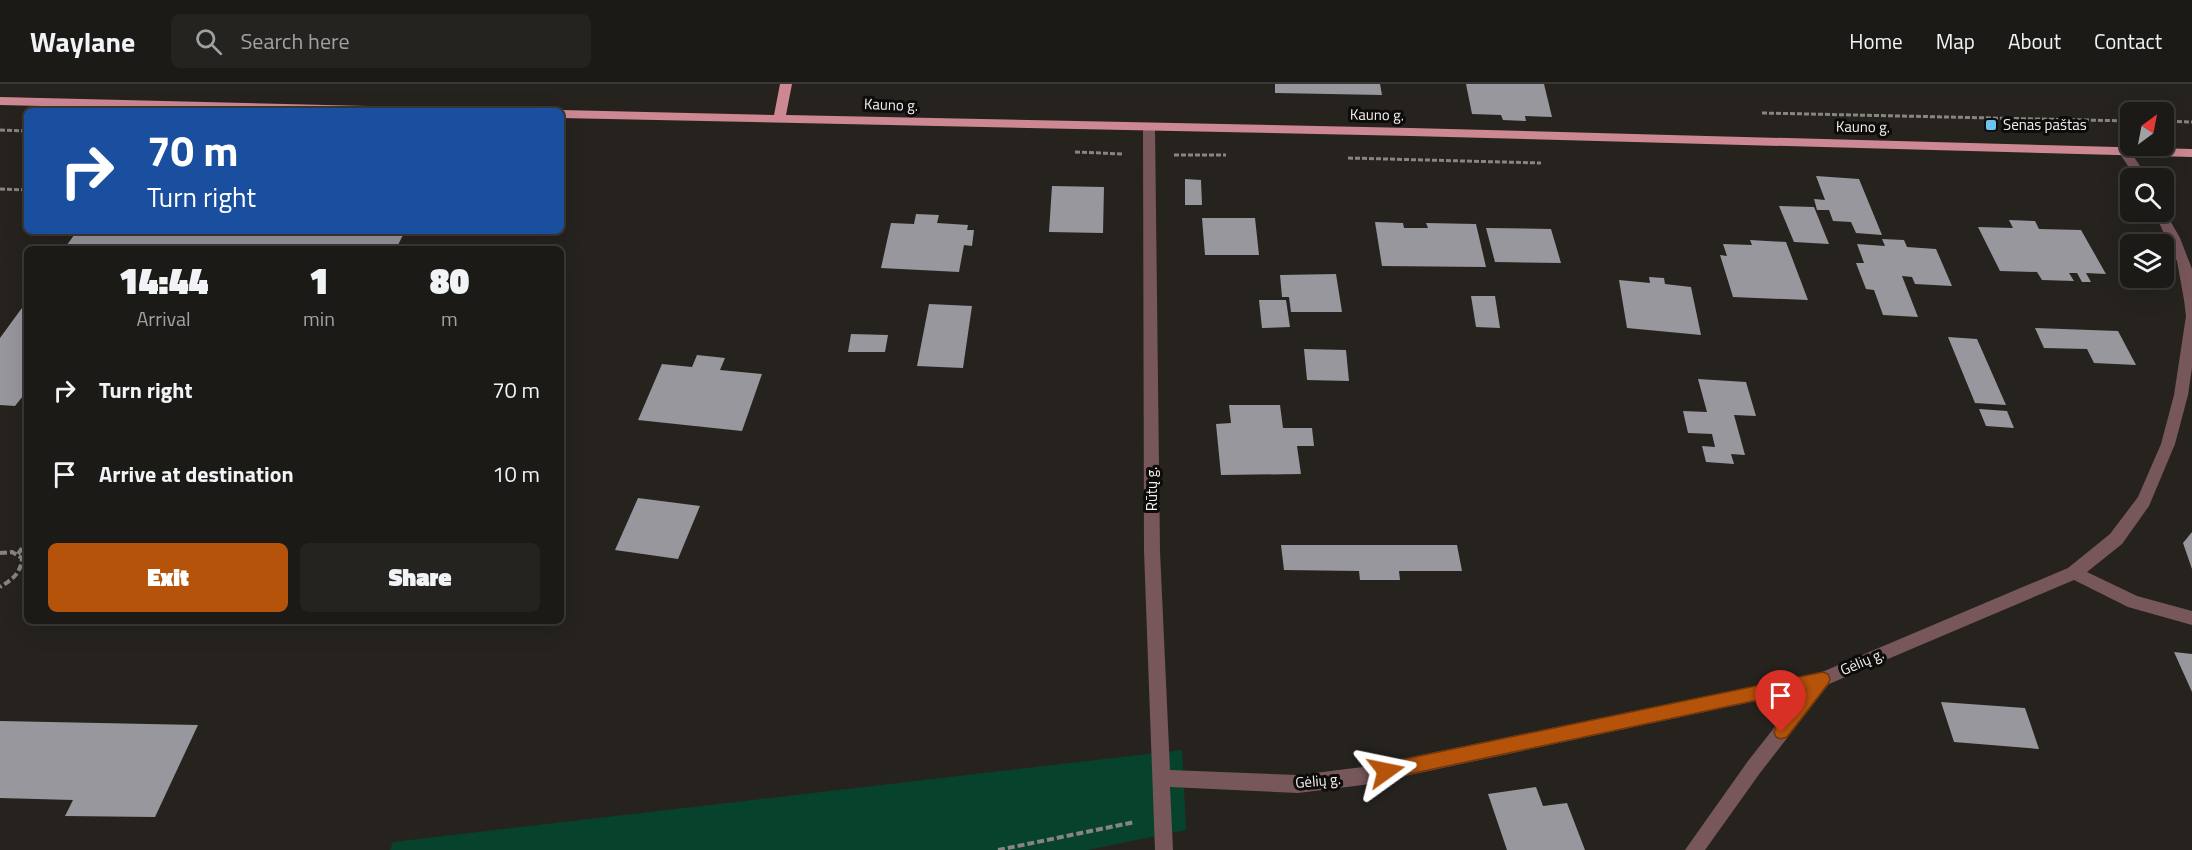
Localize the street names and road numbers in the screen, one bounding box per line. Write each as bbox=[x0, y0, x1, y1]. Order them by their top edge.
street label: Kauno g. bbox=[864, 92, 919, 117]
street label: Kauno g. bbox=[1350, 103, 1404, 126]
street label: Kauno g. bbox=[1836, 115, 1890, 138]
street label: Rūtų g. bbox=[1140, 467, 1163, 511]
street label: Gėlių g. bbox=[1836, 642, 1887, 681]
street label: Gėlių g. bbox=[1294, 767, 1342, 794]

